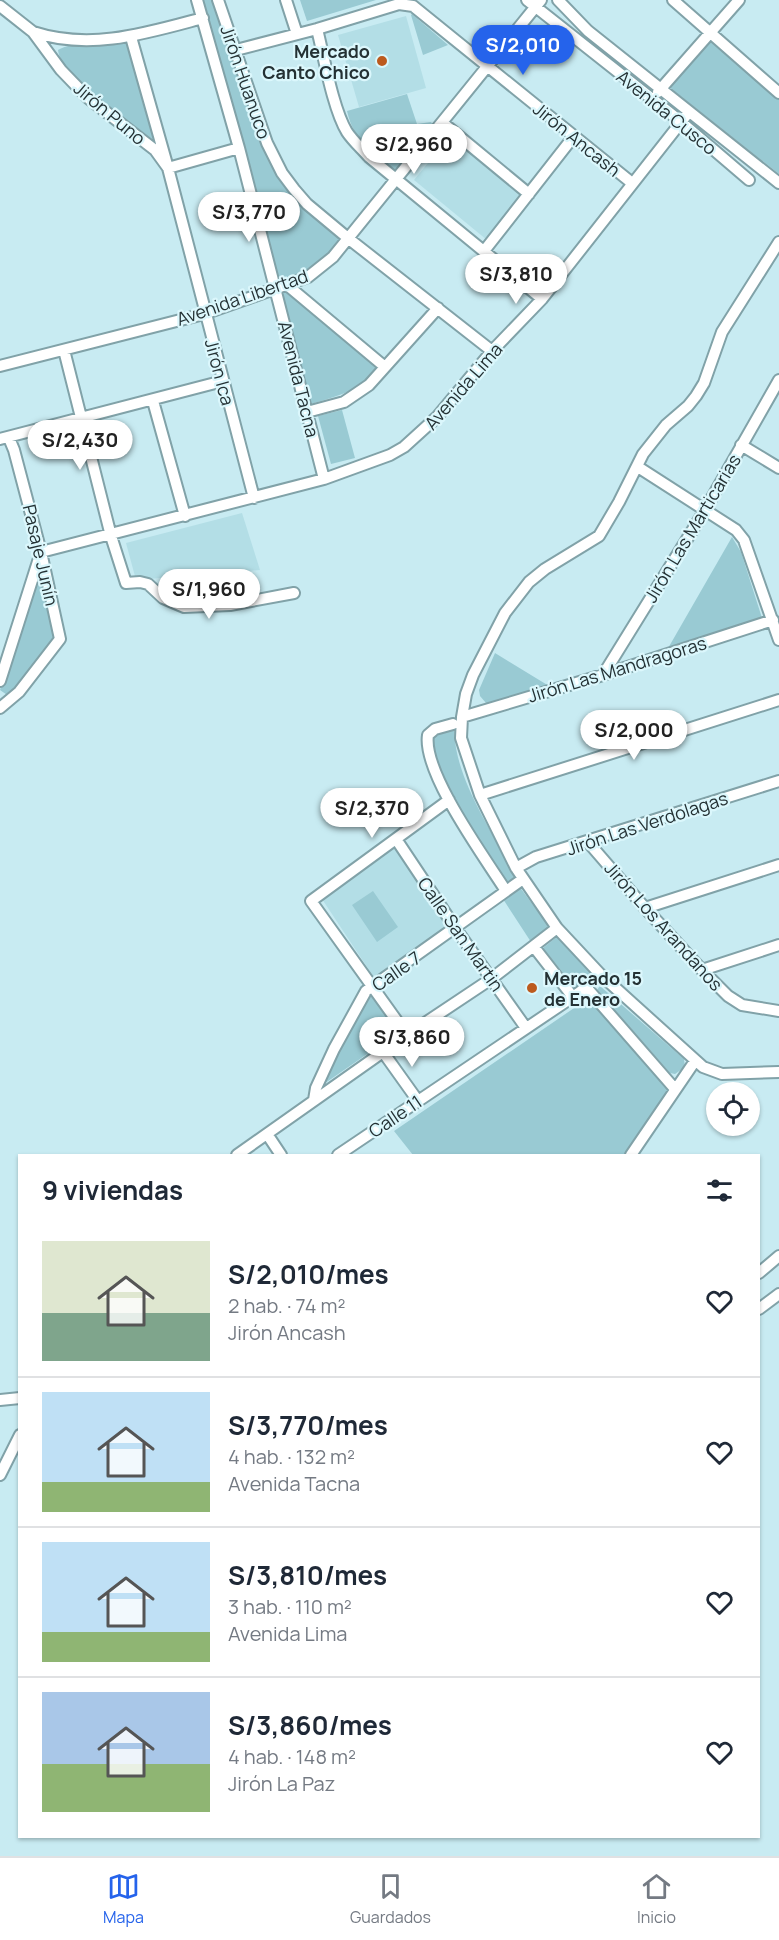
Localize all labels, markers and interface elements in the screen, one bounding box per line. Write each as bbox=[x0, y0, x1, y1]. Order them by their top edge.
street label: Jirón Huanuco bbox=[215, 22, 277, 142]
pin: S/2,010 bbox=[468, 25, 578, 76]
text: S/2,010 bbox=[486, 31, 560, 58]
place label: Mercado Canto Chico bbox=[262, 39, 370, 84]
marker: Mercado Canto Chico bbox=[375, 54, 389, 68]
street label: Avenida Cusco bbox=[612, 64, 722, 160]
street label: Jirón Puno bbox=[69, 76, 151, 150]
street label: Jirón Ancash bbox=[528, 96, 626, 182]
pin: S/2,960 bbox=[359, 124, 469, 175]
text: S/2,960 bbox=[375, 130, 453, 157]
pin: S/3,770 bbox=[194, 192, 304, 243]
text: S/3,770 bbox=[212, 198, 286, 225]
pin: S/3,810 bbox=[461, 254, 571, 305]
text: S/3,810 bbox=[479, 260, 553, 287]
street label: Avenida Libertad bbox=[173, 263, 311, 331]
street label: Avenida Tacna bbox=[273, 318, 325, 440]
street label: Jirón Ica bbox=[200, 336, 240, 408]
street label: Avenida Lima bbox=[419, 338, 507, 434]
pin: S/2,430 bbox=[25, 420, 135, 471]
text: S/2,430 bbox=[42, 426, 118, 453]
street label: Jirón Las Marticarias bbox=[638, 449, 746, 607]
street label: Pasaje Junín bbox=[18, 502, 64, 608]
pin: S/1,960 bbox=[154, 569, 264, 620]
text: S/1,960 bbox=[172, 575, 246, 602]
street label: Jirón Las Mandragoras bbox=[525, 630, 709, 708]
pin: S/2,000 bbox=[579, 710, 689, 761]
text: S/2,000 bbox=[594, 716, 674, 743]
street label: Jirón Las Verdolagas bbox=[563, 786, 731, 860]
pin: S/2,370 bbox=[317, 788, 427, 839]
text: S/2,370 bbox=[334, 794, 410, 821]
street label: Jirón Los Arandanos bbox=[600, 856, 728, 996]
street label: Calle San Martin bbox=[413, 872, 509, 996]
street label: Calle 7 bbox=[367, 946, 425, 996]
place label: Mercado 15 de Enero bbox=[544, 966, 642, 1011]
marker: Mercado 15 de Enero bbox=[525, 981, 539, 995]
pin: S/3,860 bbox=[357, 1017, 467, 1068]
text: S/3,860 bbox=[373, 1023, 451, 1050]
map controls bbox=[706, 1082, 760, 1136]
button: locate bbox=[706, 1082, 760, 1136]
street label: Calle 11 bbox=[364, 1089, 426, 1143]
text: 9 viviendas bbox=[42, 1172, 183, 1208]
icon: filters bbox=[703, 1174, 736, 1207]
text: S/2,010/mes bbox=[228, 1256, 389, 1292]
icon: home bbox=[90, 1265, 162, 1337]
icon: heart bbox=[703, 1285, 736, 1318]
text: 2 hab. · 74 m² bbox=[228, 1292, 345, 1319]
text: Jirón Ancash bbox=[228, 1319, 346, 1346]
text: S/3,770/mes bbox=[228, 1407, 388, 1443]
icon: home bbox=[90, 1416, 162, 1488]
icon: heart bbox=[703, 1436, 736, 1469]
text: 4 hab. · 132 m² bbox=[228, 1443, 355, 1470]
text: Avenida Tacna bbox=[228, 1470, 360, 1497]
text: S/3,810/mes bbox=[228, 1557, 387, 1593]
icon: home bbox=[90, 1566, 162, 1638]
icon: heart bbox=[703, 1586, 736, 1619]
text: 3 hab. · 110 m² bbox=[228, 1593, 352, 1620]
text: Avenida Lima bbox=[228, 1620, 347, 1647]
text: S/3,860/mes bbox=[228, 1707, 392, 1743]
icon: home bbox=[90, 1716, 162, 1788]
icon: heart bbox=[703, 1736, 736, 1769]
text: 4 hab. · 148 m² bbox=[228, 1743, 356, 1770]
text: Jirón La Paz bbox=[228, 1770, 335, 1797]
tab: Mapa bbox=[103, 1870, 144, 1928]
tab: Guardados bbox=[350, 1870, 431, 1928]
tab: Inicio bbox=[637, 1870, 676, 1928]

